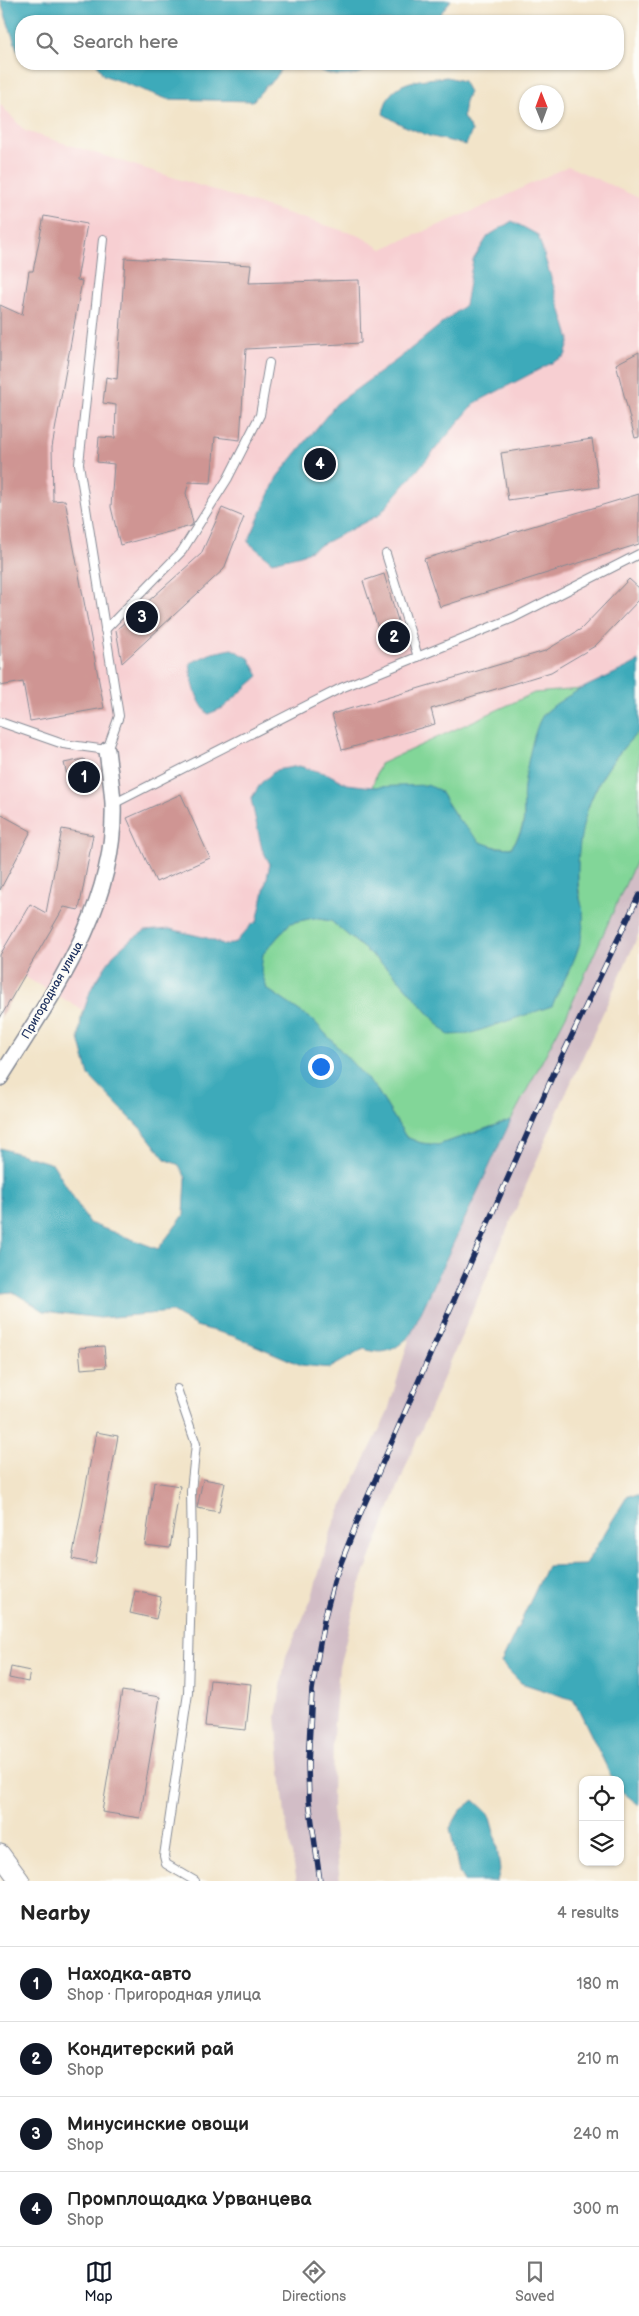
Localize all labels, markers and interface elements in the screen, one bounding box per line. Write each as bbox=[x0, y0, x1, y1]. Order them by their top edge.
search box bbox=[15, 15, 624, 70]
icon: search bbox=[33, 29, 61, 57]
text: Search here bbox=[73, 31, 178, 54]
north arrow bbox=[519, 85, 564, 130]
pin: 4 bbox=[304, 445, 336, 483]
pin: 3 bbox=[126, 598, 158, 636]
pin: 2 bbox=[378, 618, 410, 656]
pin: 1 bbox=[68, 758, 100, 796]
street label: Пригородная улица bbox=[18, 939, 86, 1042]
your location bbox=[308, 1054, 334, 1080]
map controls bbox=[579, 1776, 624, 1866]
button: locate bbox=[579, 1776, 624, 1821]
button: layers bbox=[579, 1821, 624, 1866]
text: Nearby bbox=[20, 1901, 90, 1926]
text: 4 results bbox=[557, 1904, 619, 1923]
text: Находка-авто bbox=[67, 1963, 191, 1986]
text: 1 bbox=[33, 1975, 39, 1994]
text: 180 m bbox=[577, 1975, 619, 1994]
text: Shop · Пригородная улица bbox=[67, 1986, 261, 2005]
text: Кондитерский рай bbox=[67, 2038, 234, 2061]
text: 2 bbox=[31, 2050, 41, 2069]
text: 210 m bbox=[577, 2050, 619, 2069]
text: Shop bbox=[67, 2061, 104, 2080]
text: Минусинские овощи bbox=[67, 2113, 249, 2136]
text: 3 bbox=[31, 2125, 41, 2144]
text: 240 m bbox=[573, 2125, 619, 2144]
text: Shop bbox=[67, 2136, 104, 2155]
text: Промплощадка Урванцева bbox=[67, 2188, 311, 2211]
text: 4 bbox=[31, 2200, 41, 2219]
text: 300 m bbox=[573, 2200, 619, 2219]
text: Shop bbox=[67, 2211, 104, 2230]
tab: Map bbox=[85, 2258, 113, 2305]
tab: Directions bbox=[282, 2258, 346, 2305]
tab: Saved bbox=[515, 2258, 554, 2305]

